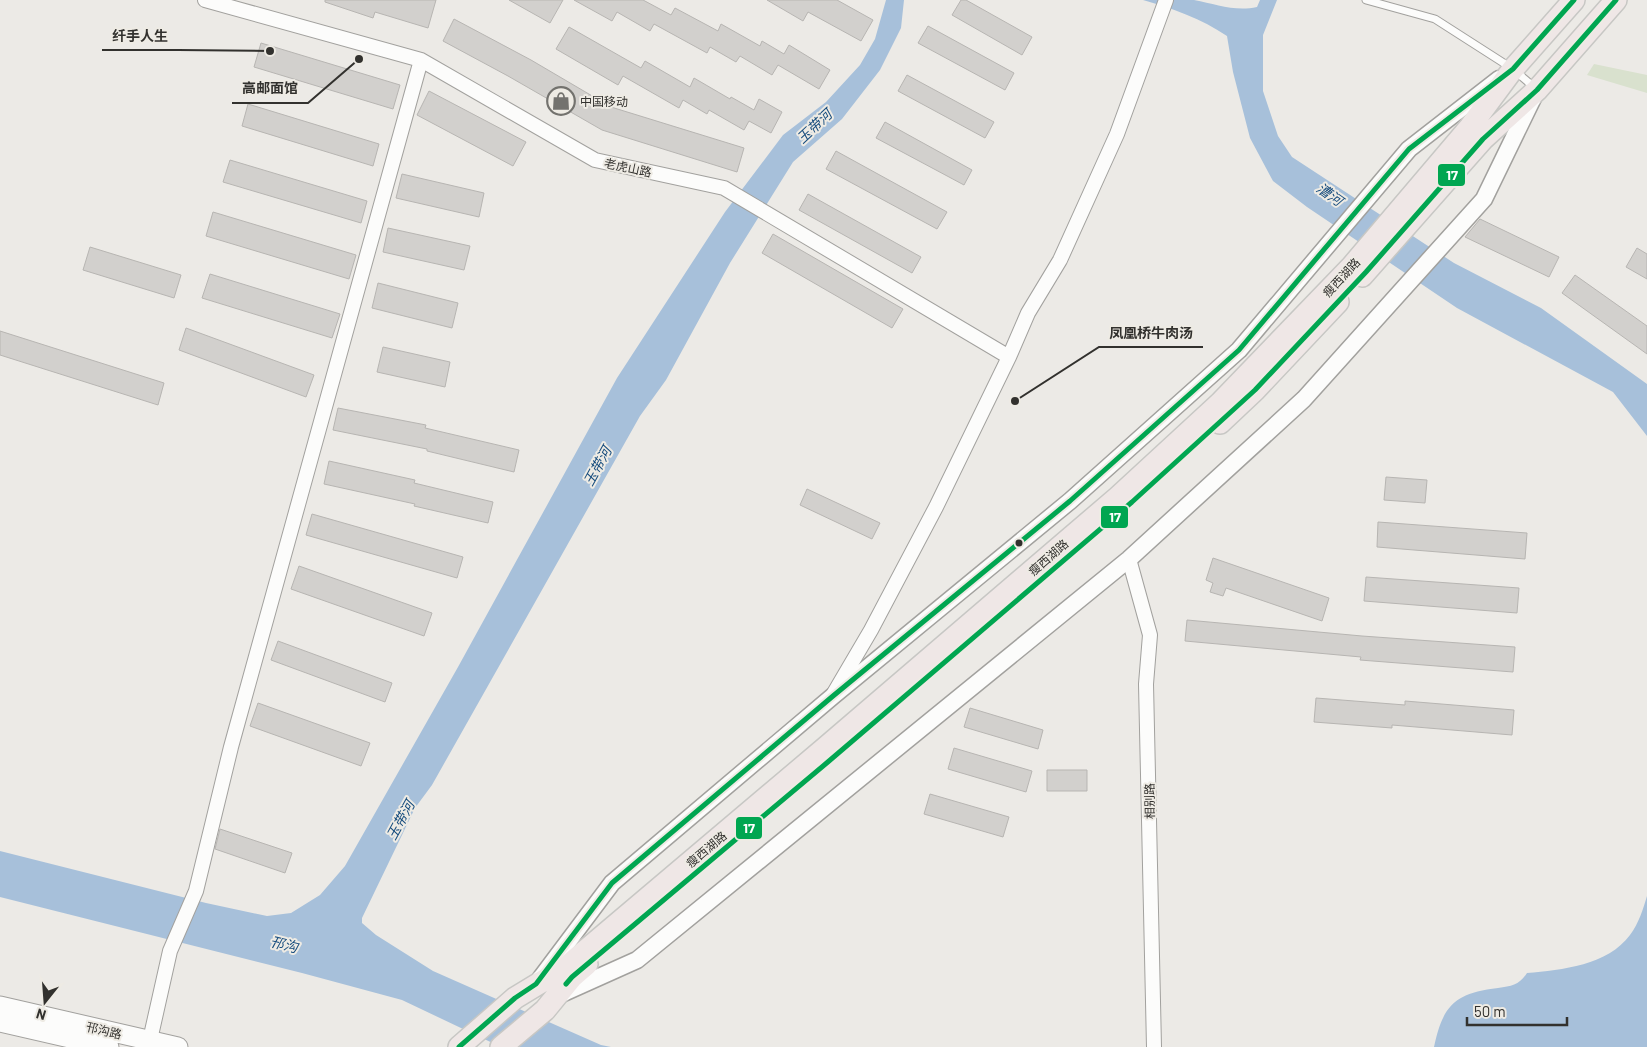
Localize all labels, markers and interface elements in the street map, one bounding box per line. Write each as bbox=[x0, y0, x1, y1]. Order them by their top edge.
callout: 纤手人生 bbox=[102, 21, 178, 50]
text: 纤手人生 bbox=[112, 27, 168, 44]
callout: 高邮面馆 bbox=[232, 74, 308, 103]
text: 高邮面馆 bbox=[242, 79, 298, 96]
shop icon: 中国移动 bbox=[546, 86, 576, 116]
place label: 中国移动 bbox=[580, 94, 628, 108]
water label: 玉带河 bbox=[793, 103, 837, 147]
street label: 老虎山路 bbox=[603, 155, 653, 179]
line badge: 17 bbox=[1437, 163, 1466, 187]
text: 17 bbox=[1446, 166, 1458, 183]
water label: 漕河 bbox=[1314, 179, 1349, 211]
street label: 瘦西湖路 bbox=[1320, 255, 1362, 299]
callout: 凤凰桥牛肉汤 bbox=[1099, 318, 1203, 347]
text: 凤凰桥牛肉汤 bbox=[1109, 324, 1193, 341]
water label: 玉带河 bbox=[579, 441, 616, 488]
line badge: 17 bbox=[1100, 505, 1129, 529]
text: 17 bbox=[1109, 508, 1121, 525]
street label: 瘦西湖路 bbox=[1025, 536, 1071, 578]
unlabelled marker bbox=[1014, 538, 1024, 548]
street label: 相别路 bbox=[1142, 783, 1156, 819]
water label: 玉带河 bbox=[382, 795, 419, 842]
line badge: 17 bbox=[735, 816, 763, 840]
text: 17 bbox=[743, 819, 755, 836]
street label: 瘦西湖路 bbox=[683, 828, 729, 870]
water label: 邗沟 bbox=[268, 932, 302, 956]
north arrow bbox=[20, 977, 70, 1027]
scale bar bbox=[1467, 994, 1567, 1026]
text: 50 m bbox=[1474, 1002, 1506, 1020]
text: N bbox=[34, 1005, 48, 1024]
street label: 邗沟路 bbox=[85, 1019, 123, 1041]

